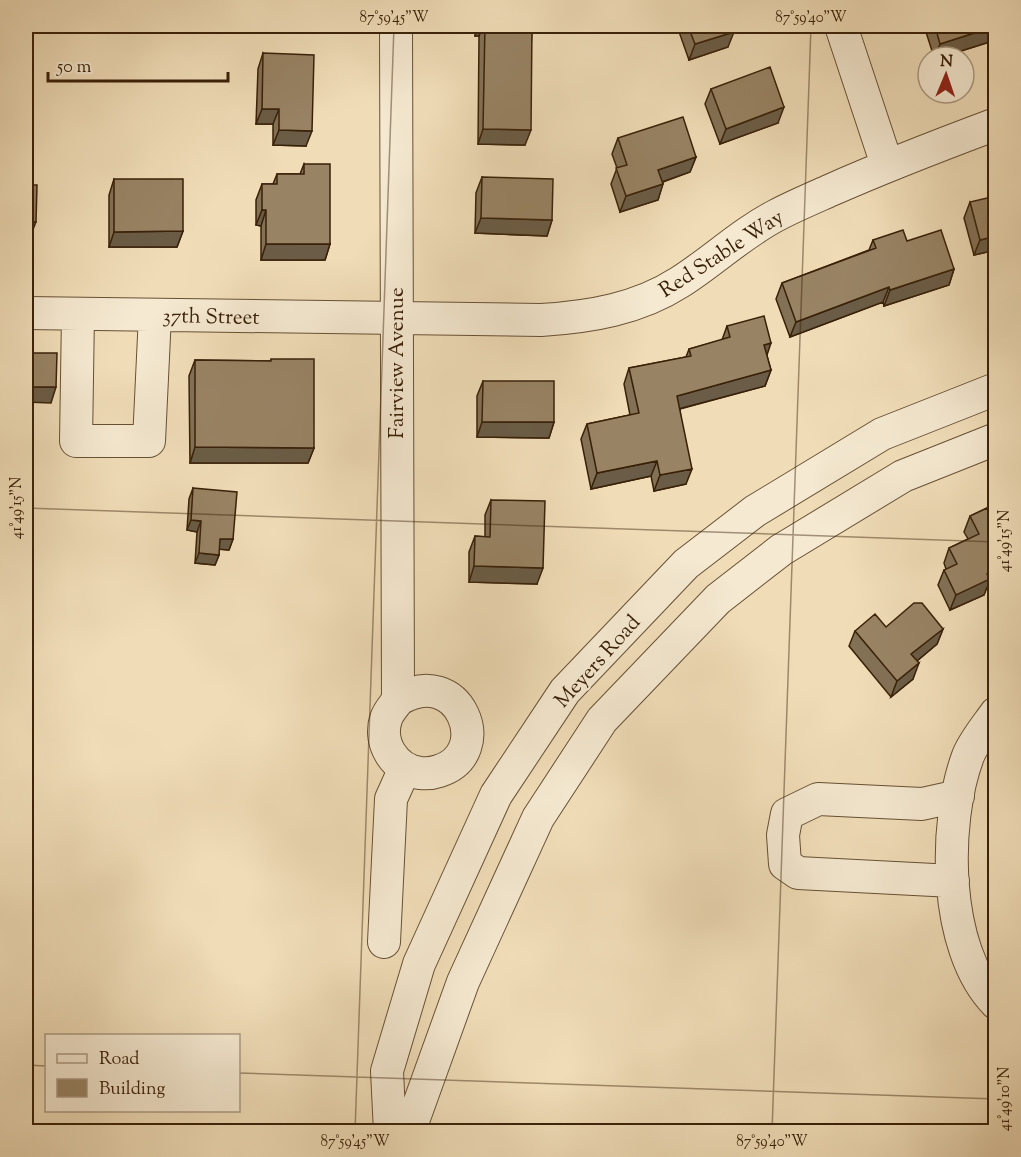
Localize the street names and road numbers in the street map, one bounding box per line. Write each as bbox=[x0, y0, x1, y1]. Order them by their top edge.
street label: Red Stable Way bbox=[654, 203, 791, 306]
street label: Fairview Avenue bbox=[383, 287, 413, 439]
street label: 37th Street bbox=[162, 302, 260, 334]
street label: Meyers Road bbox=[548, 609, 649, 716]

